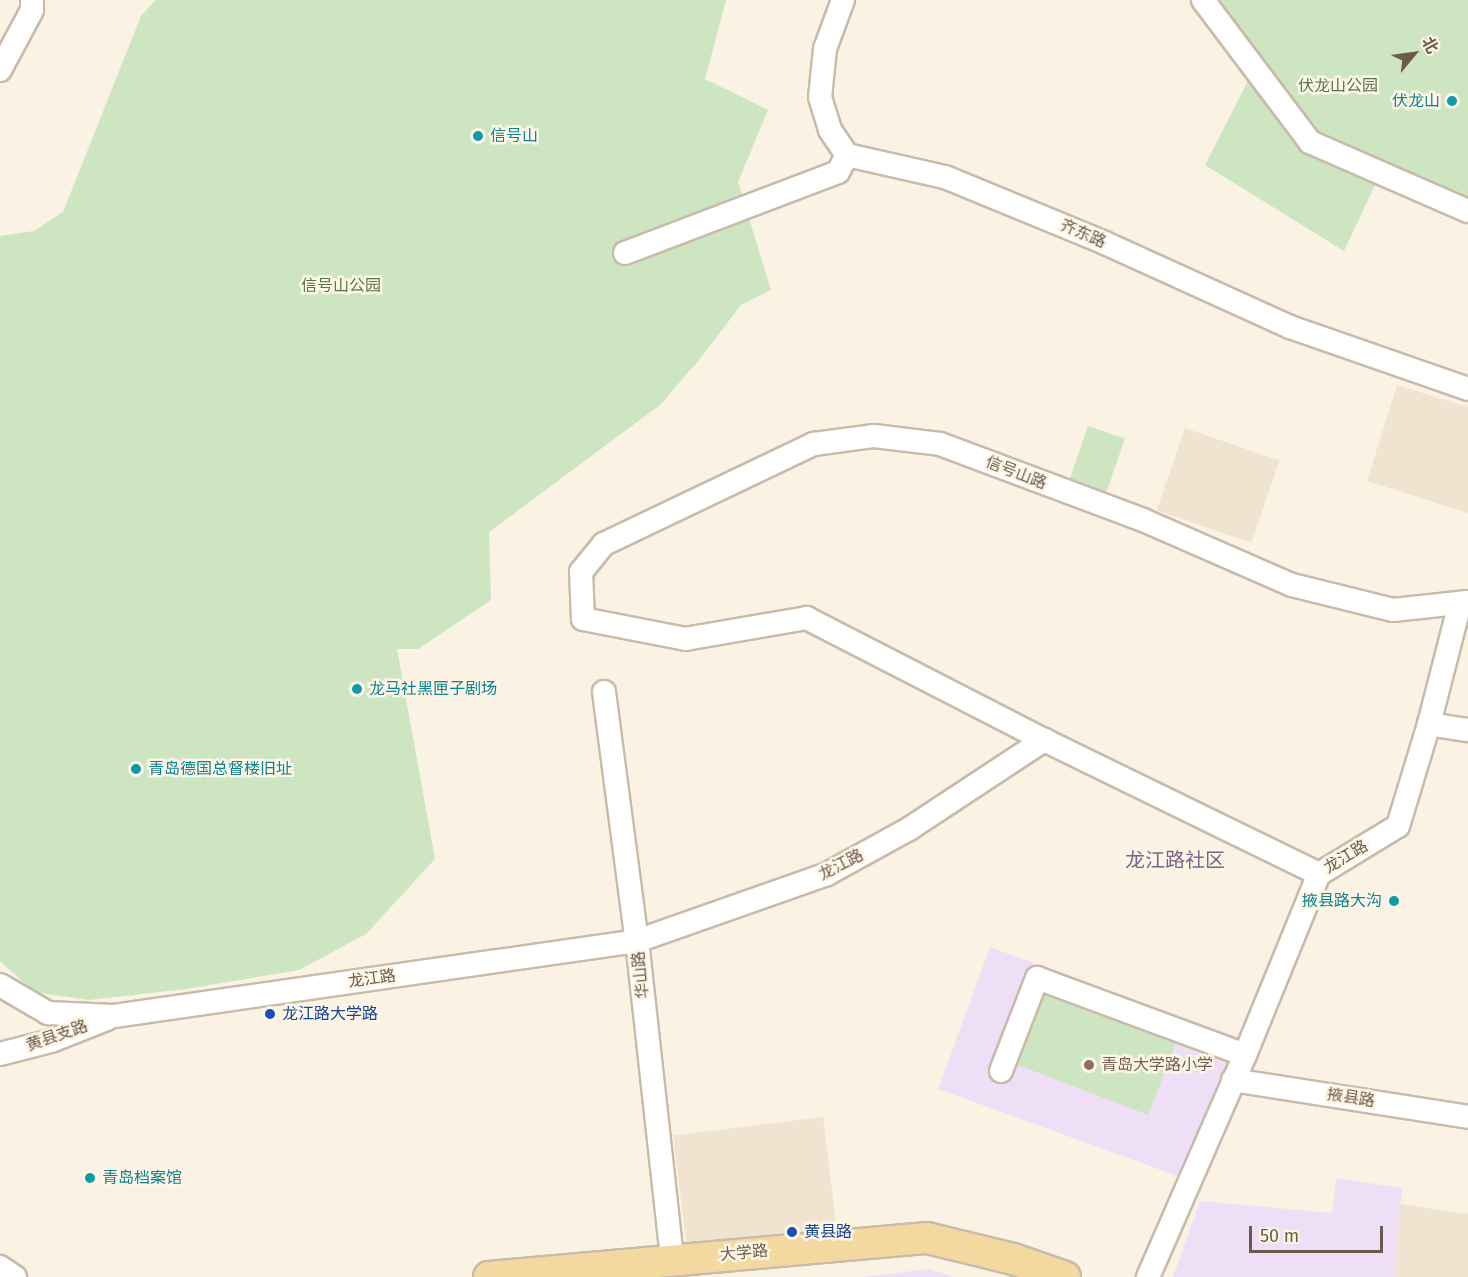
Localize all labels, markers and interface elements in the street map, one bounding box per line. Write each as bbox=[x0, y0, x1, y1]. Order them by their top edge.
north arrow bbox=[1384, 24, 1444, 84]
text: 北 bbox=[1418, 33, 1442, 57]
park label: 伏龙山公园 bbox=[1298, 76, 1378, 96]
place label: 伏龙山 bbox=[1392, 91, 1440, 111]
marker: 伏龙山 bbox=[1445, 94, 1459, 108]
place label: 信号山 bbox=[490, 126, 538, 146]
marker: 信号山 bbox=[471, 129, 485, 143]
street label: 齐东路 bbox=[1057, 216, 1109, 252]
park label: 信号山公园 bbox=[301, 276, 381, 296]
street label: 信号山路 bbox=[983, 453, 1049, 493]
place label: 龙马社黑匣子剧场 bbox=[369, 679, 497, 699]
marker: 龙马社黑匣子剧场 bbox=[350, 682, 364, 696]
place label: 青岛德国总督楼旧址 bbox=[148, 759, 292, 779]
marker: 青岛德国总督楼旧址 bbox=[129, 762, 143, 776]
street label: 龙江路 bbox=[1320, 836, 1372, 878]
street label: 龙江路 bbox=[815, 846, 867, 884]
district label: 龙江路社区 bbox=[1125, 848, 1225, 872]
place label: 掖县路大沟 bbox=[1302, 891, 1382, 911]
marker: 掖县路大沟 bbox=[1387, 894, 1401, 908]
street label: 华山路 bbox=[629, 950, 653, 1000]
street label: 龙江路 bbox=[347, 966, 397, 992]
place label: 龙江路大学路 bbox=[282, 1004, 378, 1024]
marker: 龙江路大学路 bbox=[263, 1007, 277, 1021]
street label: 黄县支路 bbox=[24, 1017, 90, 1055]
place label: 青岛大学路小学 bbox=[1101, 1055, 1213, 1075]
marker: 青岛大学路小学 bbox=[1082, 1058, 1096, 1072]
street label: 掖县路 bbox=[1326, 1085, 1376, 1111]
place label: 青岛档案馆 bbox=[102, 1168, 182, 1188]
marker: 青岛档案馆 bbox=[83, 1171, 97, 1185]
scale bar bbox=[1252, 1214, 1386, 1252]
place label: 黄县路 bbox=[804, 1222, 852, 1242]
marker: 黄县路 bbox=[785, 1225, 799, 1239]
text: 50 m bbox=[1260, 1225, 1299, 1247]
street label: 大学路 bbox=[719, 1241, 769, 1265]

